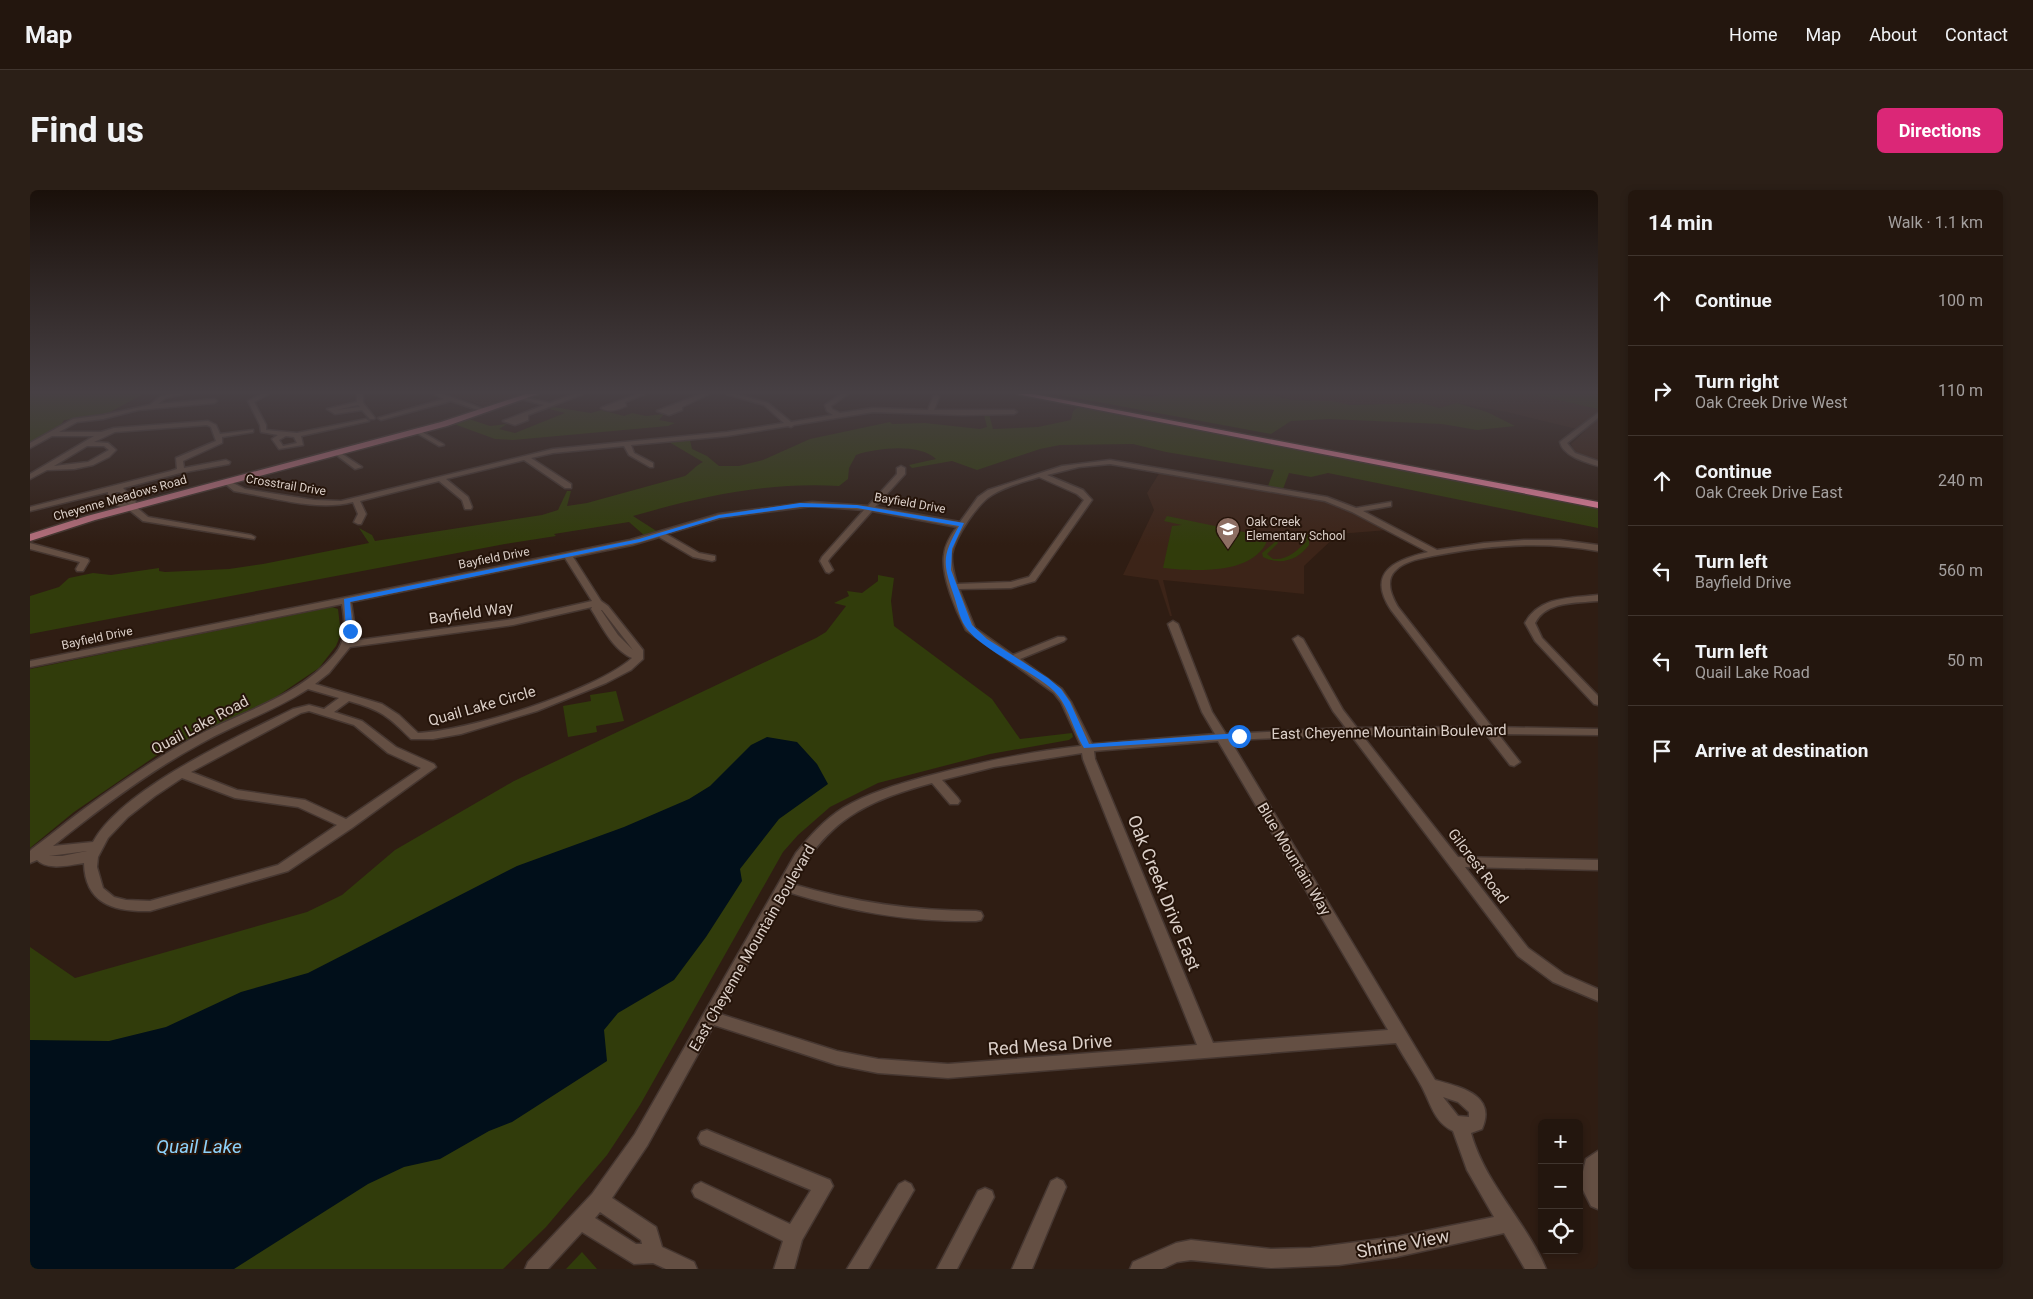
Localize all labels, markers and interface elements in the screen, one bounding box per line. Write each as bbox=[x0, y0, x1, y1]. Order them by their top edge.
text: Map bbox=[25, 21, 72, 49]
text: Home bbox=[1729, 24, 1778, 45]
text: Map bbox=[1806, 24, 1841, 45]
text: About bbox=[1869, 24, 1917, 45]
text: Contact bbox=[1945, 24, 2008, 45]
button: Directions bbox=[1877, 108, 2003, 153]
text: Find us bbox=[30, 110, 144, 151]
text: 14 min bbox=[1648, 211, 1713, 235]
text: Walk · 1.1 km bbox=[1888, 213, 1983, 232]
icon: ahead bbox=[1648, 287, 1676, 315]
text: Continue bbox=[1695, 289, 1772, 312]
text: 100 m bbox=[1938, 291, 1983, 310]
text: Turn right bbox=[1695, 370, 1779, 393]
icon: right bbox=[1648, 377, 1676, 405]
text: 110 m bbox=[1938, 381, 1983, 400]
text: Oak Creek Drive West bbox=[1695, 393, 1847, 412]
text: Continue bbox=[1695, 460, 1772, 483]
icon: ahead bbox=[1648, 467, 1676, 495]
text: 240 m bbox=[1938, 471, 1983, 490]
street label: Cheyenne Meadows Road bbox=[52, 472, 188, 524]
street label: Crosstrail Drive bbox=[245, 472, 327, 498]
text: Oak Creek Drive East bbox=[1695, 483, 1843, 502]
street label: Bayfield Drive bbox=[873, 490, 947, 516]
place label: Oak Creek Elementary School bbox=[1246, 515, 1346, 543]
school or university icon: Oak Creek Elementary School bbox=[1215, 516, 1241, 550]
street label: Bayfield Drive bbox=[457, 544, 531, 572]
text: Turn left bbox=[1695, 550, 1768, 573]
icon: left bbox=[1648, 557, 1676, 585]
text: 560 m bbox=[1938, 561, 1983, 580]
text: Bayfield Drive bbox=[1695, 573, 1791, 592]
street label: Bayfield Way bbox=[428, 598, 514, 628]
route end bbox=[339, 620, 362, 643]
street label: Bayfield Drive bbox=[60, 624, 134, 652]
text: Turn left bbox=[1695, 640, 1768, 663]
icon: left bbox=[1648, 647, 1676, 675]
text: 50 m bbox=[1947, 651, 1983, 670]
text: Quail Lake Road bbox=[1695, 663, 1810, 682]
street label: Quail Lake Circle bbox=[426, 682, 538, 730]
street label: Quail Lake Road bbox=[148, 692, 252, 758]
street label: East Cheyenne Mountain Boulevard bbox=[1271, 721, 1507, 743]
route start bbox=[1228, 725, 1251, 748]
icon: arrive bbox=[1648, 737, 1676, 765]
text: Arrive at destination bbox=[1695, 739, 1868, 762]
street label: Blue Mountain Way bbox=[1253, 799, 1335, 919]
street label: Oak Creek Drive East bbox=[1124, 812, 1205, 974]
street label: Gilcrest Road bbox=[1444, 825, 1512, 907]
street label: East Cheyenne Mountain Boulevard bbox=[685, 842, 819, 1054]
street label: Red Mesa Drive bbox=[987, 1030, 1113, 1059]
map controls bbox=[1538, 1119, 1583, 1254]
button: + bbox=[1538, 1119, 1583, 1164]
water label: Quail Lake bbox=[156, 1135, 242, 1158]
button: − bbox=[1538, 1164, 1583, 1209]
button: locate bbox=[1538, 1209, 1583, 1254]
street label: Shrine View bbox=[1355, 1225, 1451, 1262]

